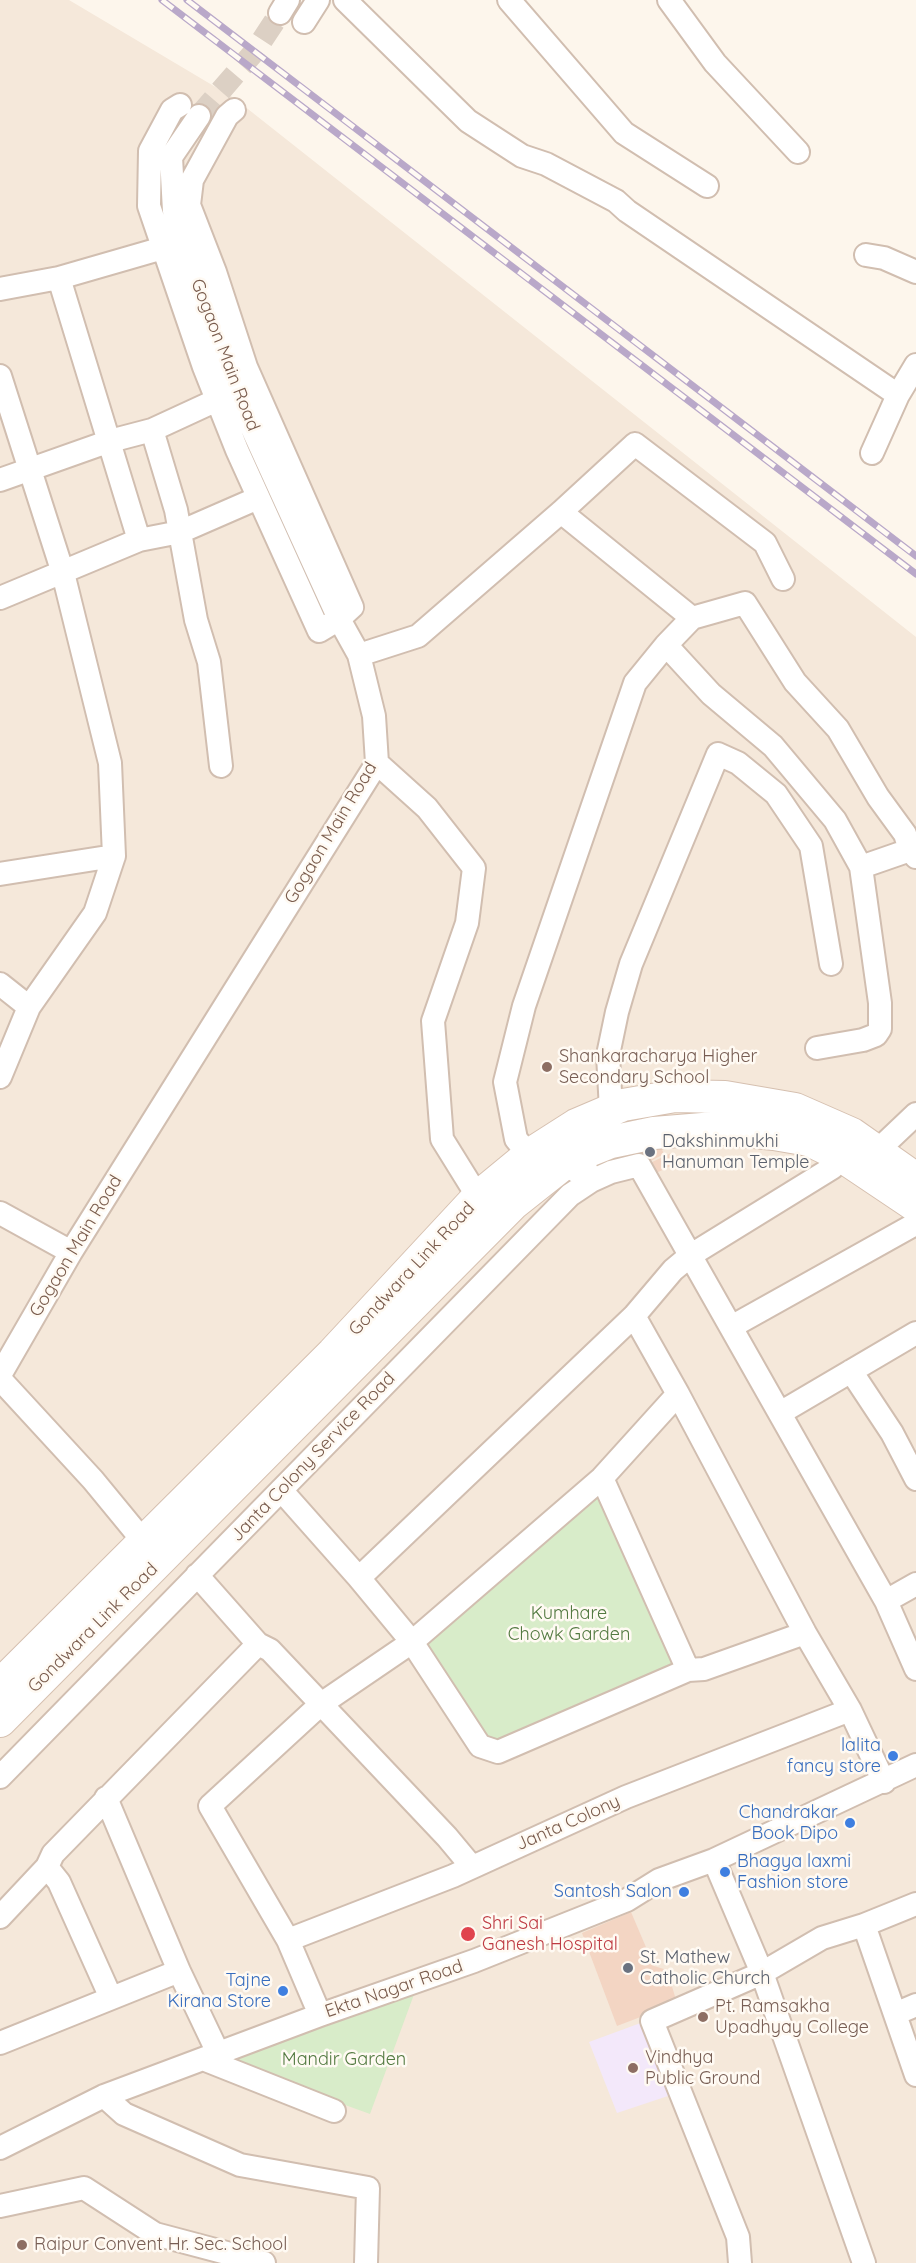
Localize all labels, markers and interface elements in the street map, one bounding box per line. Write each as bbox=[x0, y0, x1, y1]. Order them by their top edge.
street label: Gogaon Main Road bbox=[186, 276, 264, 434]
street label: Gogaon Main Road bbox=[280, 758, 382, 908]
place label: Shankaracharya Higher Secondary School bbox=[559, 1046, 758, 1088]
marker: Shankaracharya Higher Secondary School bbox=[540, 1060, 554, 1074]
place label: Dakshinmukhi Hanuman Temple bbox=[662, 1131, 809, 1174]
marker: Dakshinmukhi Hanuman Temple bbox=[643, 1145, 657, 1159]
street label: Gogaon Main Road bbox=[25, 1171, 127, 1321]
street label: Gondwara Link Road bbox=[345, 1198, 479, 1340]
street label: Janta Colony Service Road bbox=[226, 1368, 400, 1546]
street label: Gondwara Link Road bbox=[24, 1559, 162, 1697]
park label: Kumhare Chowk Garden bbox=[508, 1603, 630, 1646]
place label: lalita fancy store bbox=[787, 1735, 881, 1778]
marker: lalita fancy store bbox=[886, 1749, 900, 1763]
street label: Janta Colony bbox=[513, 1790, 623, 1856]
place label: Chandrakar Book Dipo bbox=[739, 1802, 838, 1844]
marker: Chandrakar Book Dipo bbox=[843, 1816, 857, 1830]
place label: Bhagya laxmi Fashion store bbox=[737, 1851, 851, 1894]
marker: Bhagya laxmi Fashion store bbox=[718, 1865, 732, 1879]
place label: Santosh Salon bbox=[554, 1881, 672, 1903]
marker: Santosh Salon bbox=[677, 1885, 691, 1899]
place label: Shri Sai Ganesh Hospital bbox=[482, 1913, 618, 1956]
marker: Shri Sai Ganesh Hospital bbox=[459, 1925, 477, 1943]
place label: St. Mathew Catholic Church bbox=[640, 1947, 770, 1990]
street label: Ekta Nagar Road bbox=[322, 1955, 466, 2023]
marker: St. Mathew Catholic Church bbox=[621, 1961, 635, 1975]
place label: Tajne Kirana Store bbox=[167, 1970, 271, 2012]
marker: Tajne Kirana Store bbox=[276, 1984, 290, 1998]
place label: Pt. Ramsakha Upadhyay College bbox=[715, 1996, 869, 2038]
marker: Pt. Ramsakha Upadhyay College bbox=[696, 2010, 710, 2024]
place label: Vindhya Public Ground bbox=[645, 2047, 760, 2090]
park label: Mandir Garden bbox=[282, 2049, 406, 2071]
marker: Vindhya Public Ground bbox=[626, 2061, 640, 2075]
place label: Raipur Convent Hr. Sec. School bbox=[34, 2234, 287, 2256]
marker: Raipur Convent Hr. Sec. School bbox=[15, 2238, 29, 2252]

